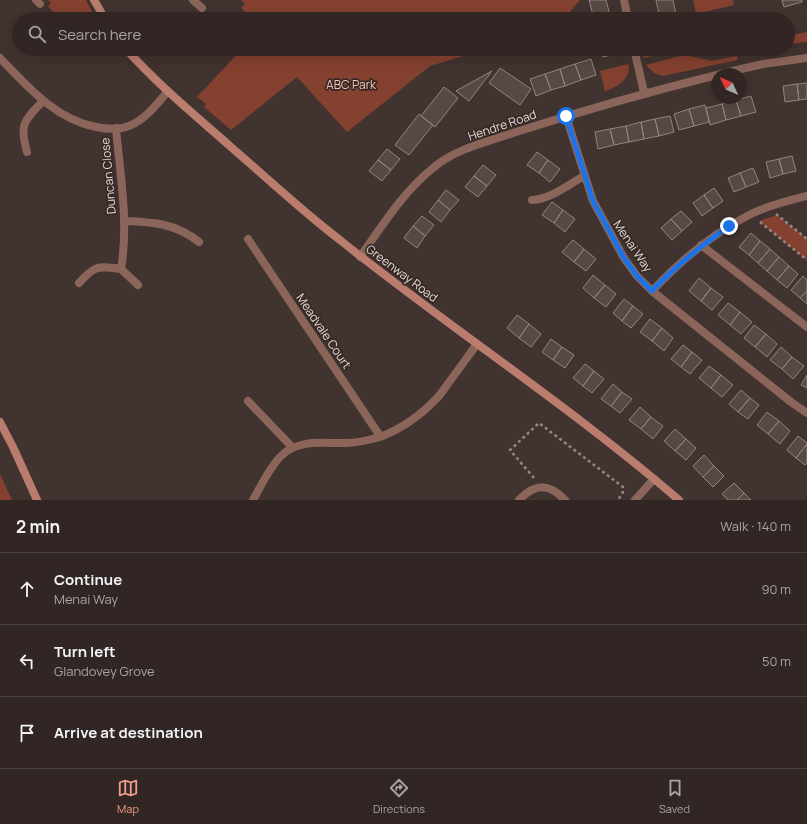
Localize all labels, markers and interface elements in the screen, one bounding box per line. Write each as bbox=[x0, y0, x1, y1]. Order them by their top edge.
search box bbox=[12, 12, 795, 56]
icon: search bbox=[26, 23, 48, 45]
text: Search here bbox=[58, 24, 141, 45]
north arrow bbox=[711, 68, 747, 104]
park label: ABC Park bbox=[326, 76, 377, 93]
street label: Hendre Road bbox=[466, 105, 538, 145]
route start bbox=[557, 107, 575, 125]
street label: Duncan Close bbox=[96, 137, 120, 215]
street label: Menai Way bbox=[609, 217, 657, 276]
route end bbox=[720, 217, 738, 235]
street label: Greenway Road bbox=[363, 240, 441, 306]
street label: Meadvale Court bbox=[293, 290, 356, 372]
text: 2 min bbox=[16, 515, 60, 538]
text: Walk · 140 m bbox=[720, 517, 791, 535]
text: Continue bbox=[54, 569, 122, 590]
icon: ahead bbox=[16, 578, 38, 600]
text: 90 m bbox=[761, 580, 791, 598]
text: Menai Way bbox=[54, 590, 118, 608]
text: Turn left bbox=[54, 641, 116, 662]
icon: left bbox=[16, 650, 38, 672]
text: 50 m bbox=[762, 652, 791, 670]
text: Glandovey Grove bbox=[54, 662, 155, 680]
icon: arrive bbox=[16, 722, 38, 744]
text: Arrive at destination bbox=[54, 722, 203, 743]
tab: Map bbox=[117, 777, 139, 816]
tab: Directions bbox=[373, 777, 425, 816]
tab: Saved bbox=[659, 777, 690, 816]

